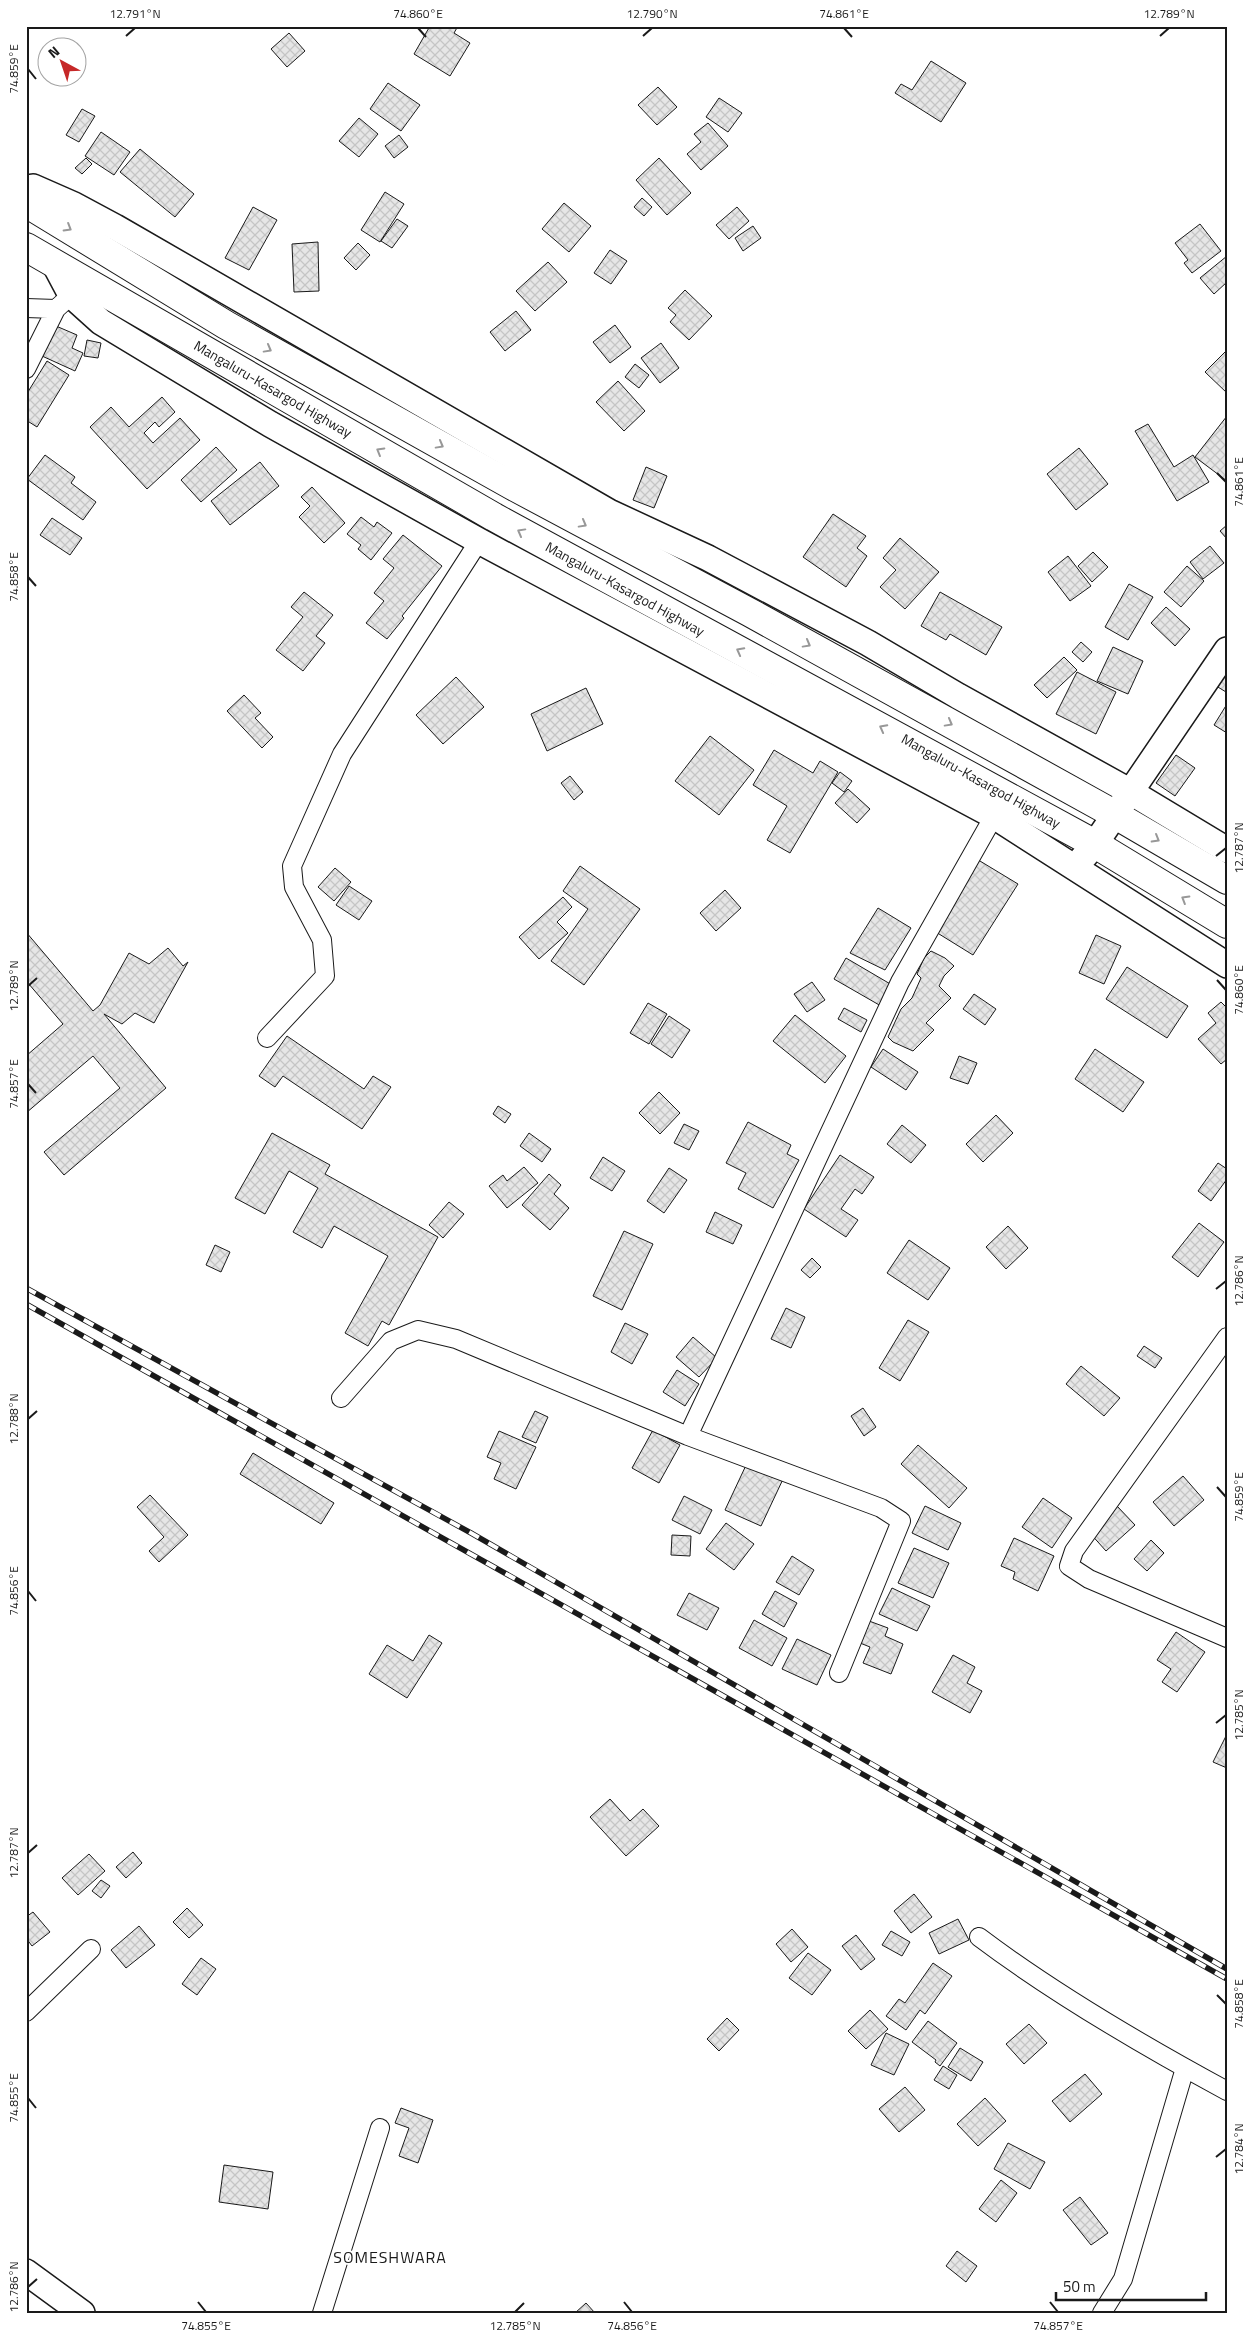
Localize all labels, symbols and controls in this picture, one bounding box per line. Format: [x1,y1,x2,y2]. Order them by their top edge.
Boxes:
text: 12.791°N [109,4,161,23]
text: 74.860°E [393,4,443,23]
text: 12.790°N [626,4,678,23]
text: 74.861°E [819,4,869,23]
text: 12.789°N [1143,4,1195,23]
north arrow [38,38,88,88]
text: N [43,40,64,63]
text: 74.859°E [4,44,23,94]
one-way arrow [62,222,71,232]
street label: Mangaluru-Kasargod Highway [190,335,356,443]
one-way arrow [263,342,272,352]
one-way arrow [435,439,444,449]
one-way arrow [376,447,385,457]
text: 74.861°E [1229,457,1248,507]
one-way arrow [577,518,586,528]
one-way arrow [517,528,526,538]
street label: Mangaluru-Kasargod Highway [542,536,709,641]
text: 74.858°E [4,552,23,602]
one-way arrow [802,638,811,648]
one-way arrow [736,647,745,657]
one-way arrow [944,717,953,727]
one-way arrow [880,724,889,734]
street label: Mangaluru-Kasargod Highway [898,728,1065,833]
text: 12.787°N [1229,822,1248,874]
one-way arrow [1151,832,1160,842]
one-way arrow [1182,895,1191,905]
text: 12.789°N [4,960,23,1012]
text: 74.860°E [1229,965,1248,1015]
text: 74.857°E [4,1059,23,1109]
text: 12.786°N [1229,1255,1248,1307]
text: 12.788°N [4,1393,23,1445]
text: 74.859°E [1229,1472,1248,1522]
text: 74.856°E [4,1566,23,1616]
text: 12.785°N [1229,1689,1248,1741]
text: 12.787°N [4,1827,23,1879]
text: 74.858°E [1229,1979,1248,2029]
text: 74.855°E [4,2073,23,2123]
text: 12.784°N [1229,2123,1248,2175]
district label: SOMESHWARA [333,2245,447,2269]
text: 12.786°N [4,2261,23,2313]
scale bar [1056,2269,1206,2301]
text: 50 m [1063,2275,1096,2298]
text: 74.855°E [181,2316,231,2335]
text: 12.785°N [489,2316,541,2335]
text: 74.856°E [607,2316,657,2335]
text: 74.857°E [1033,2316,1083,2335]

